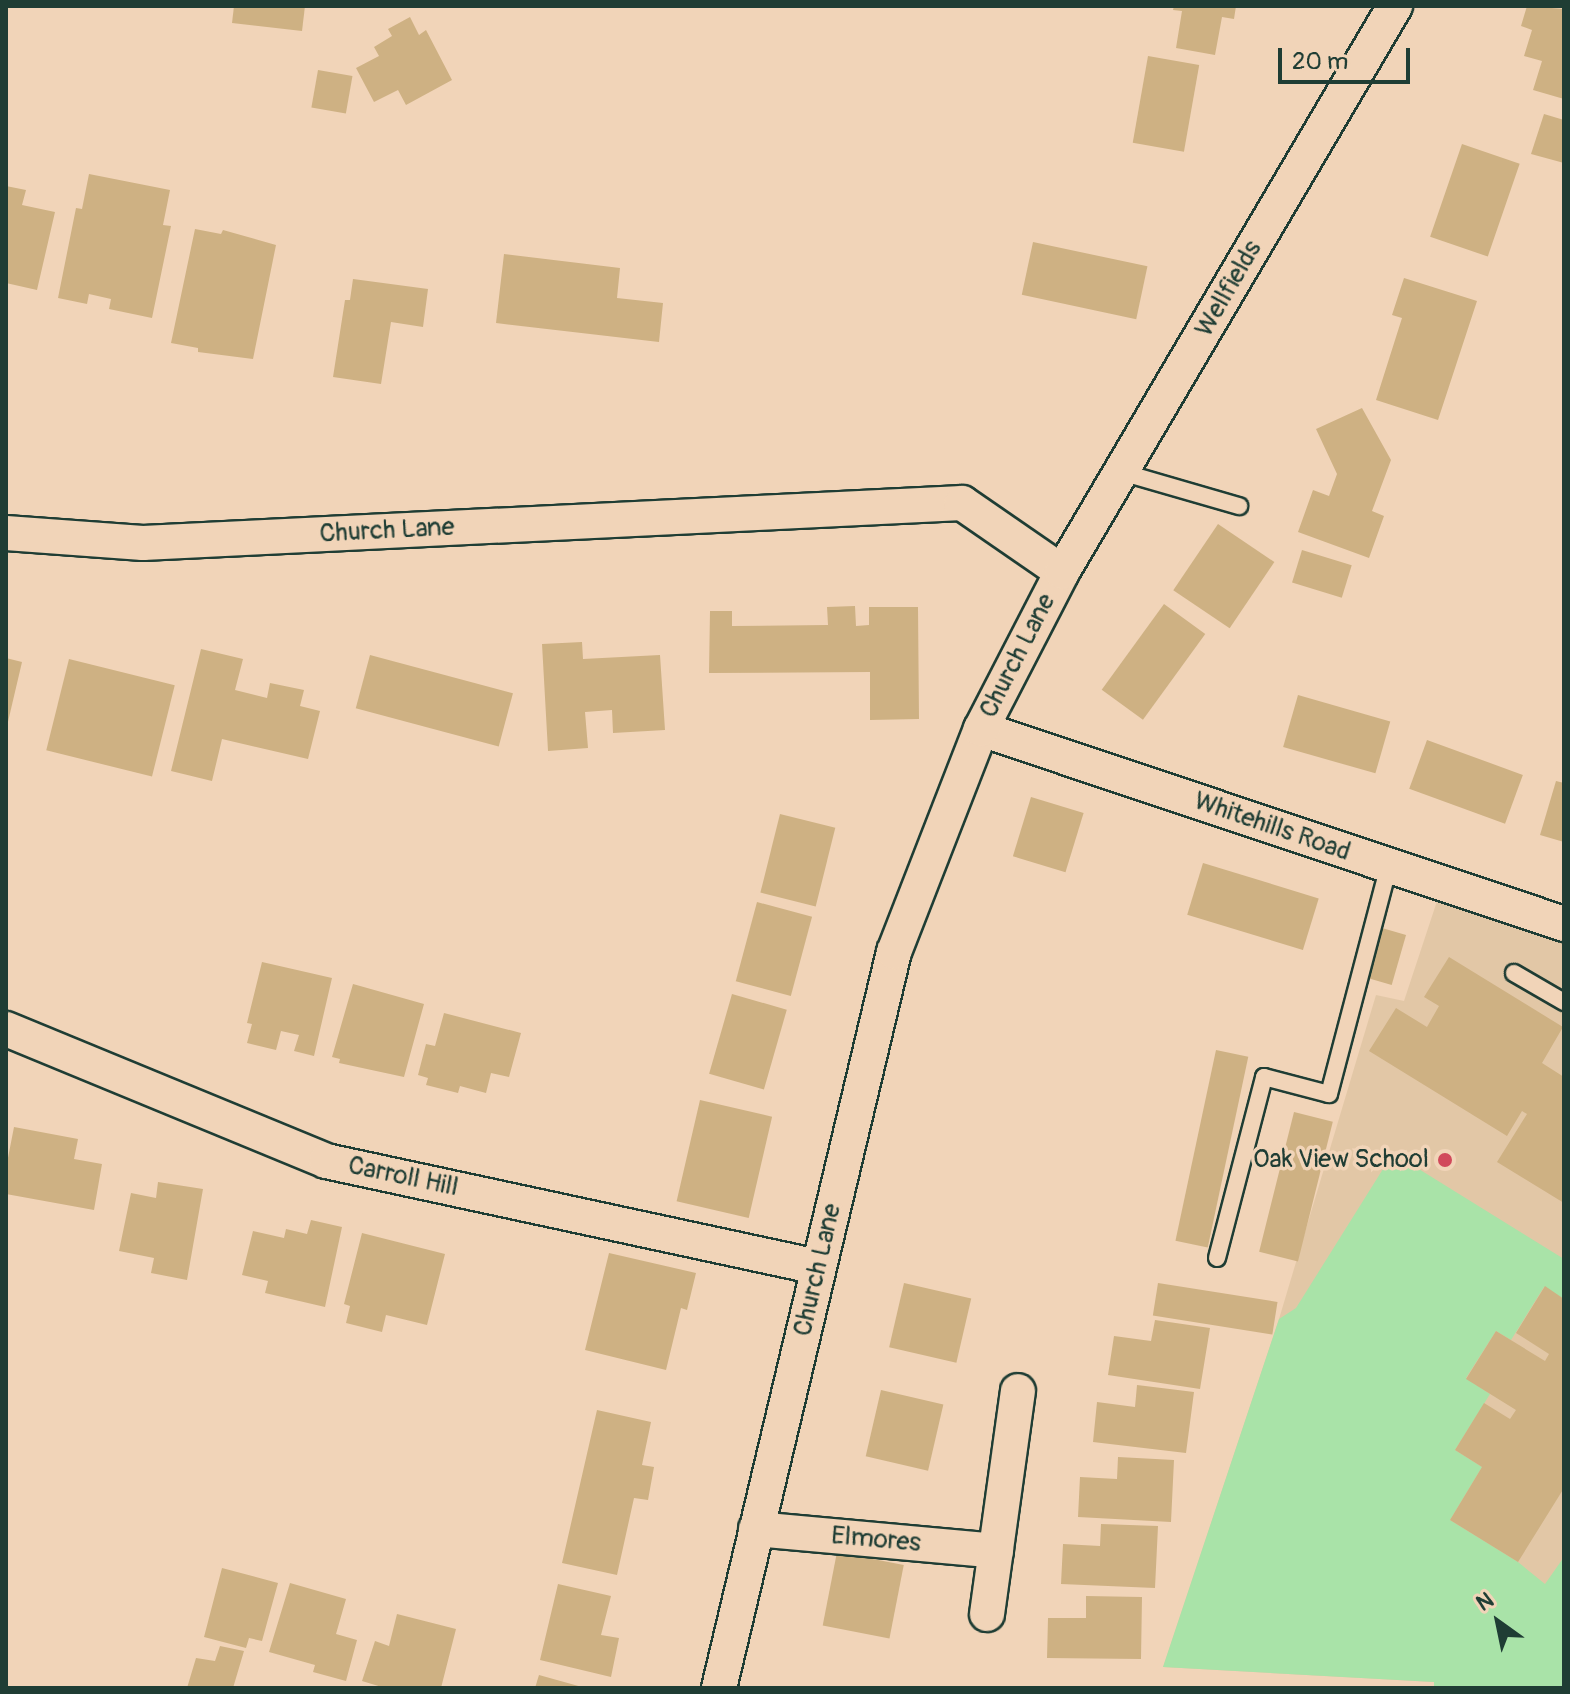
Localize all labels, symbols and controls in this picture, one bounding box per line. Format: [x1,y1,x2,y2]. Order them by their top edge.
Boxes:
scale bar [1282,32,1414,82]
text: 20 m [1292,47,1348,76]
street label: Wellfields [1189,235,1269,343]
street label: Church Lane [319,512,455,550]
street label: Church Lane [973,589,1063,723]
street label: Whitehills Road [1190,786,1354,868]
place label: Oak View School [1253,1144,1429,1176]
street label: Carroll Hill [345,1150,461,1204]
marker: Oak View School [1436,1151,1454,1169]
street label: Church Lane [788,1201,848,1339]
street label: Elmores [830,1521,922,1559]
north arrow [1458,1582,1538,1662]
text: N [1471,1586,1499,1618]

